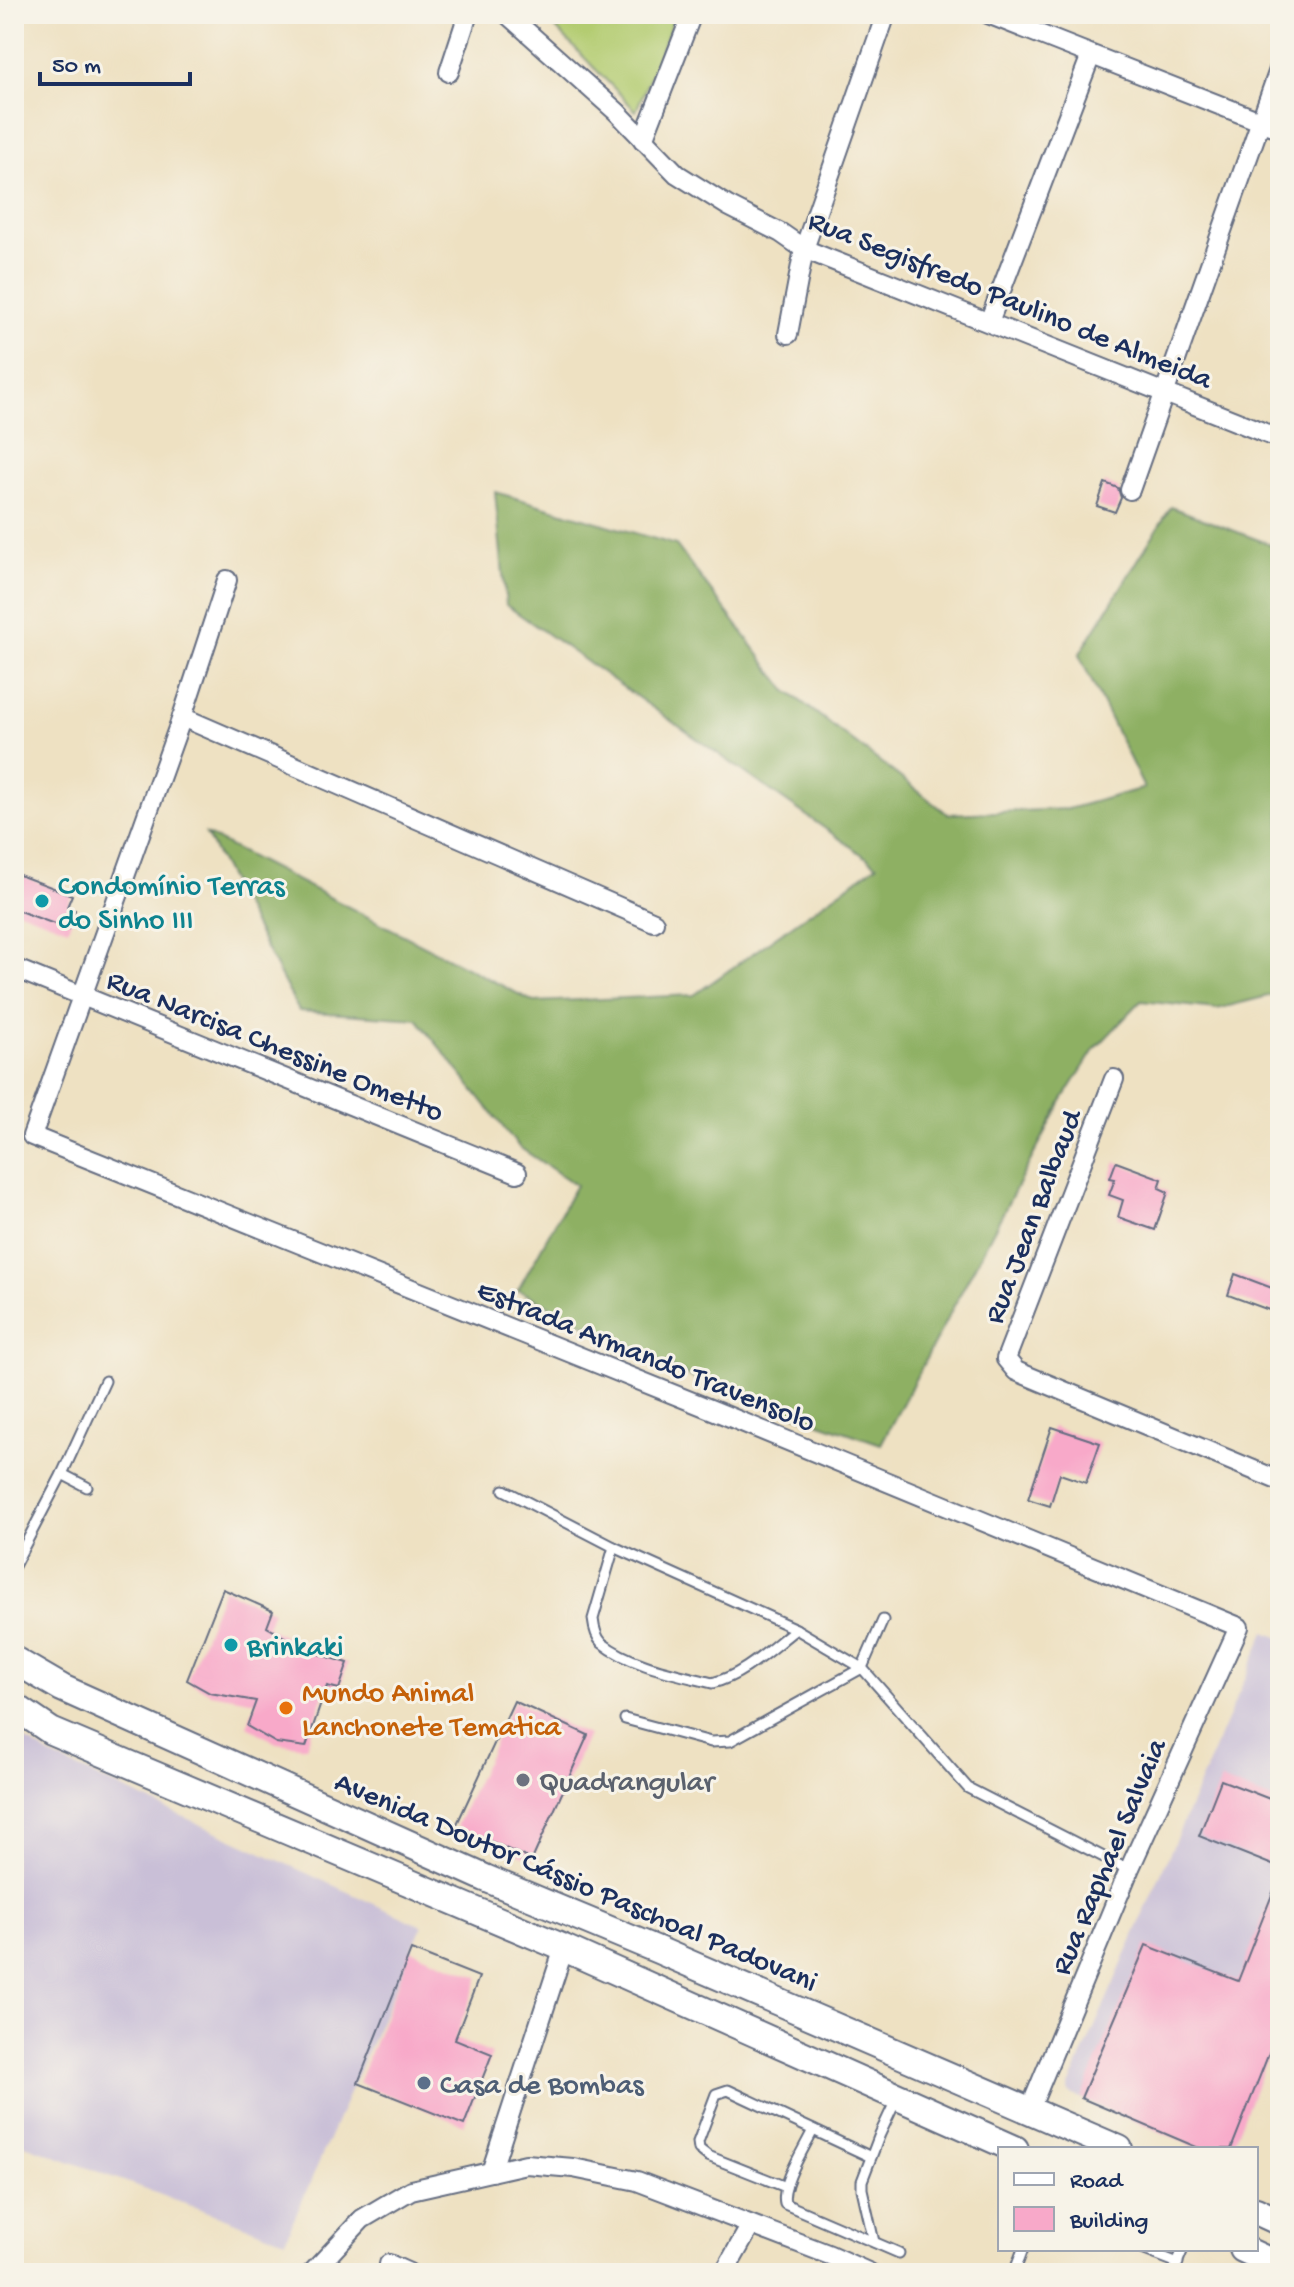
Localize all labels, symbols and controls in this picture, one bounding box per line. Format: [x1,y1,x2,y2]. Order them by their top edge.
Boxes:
scale bar [40,36,190,86]
text: 50 m [52,53,101,82]
street label: Rua Segisfredo Paulino de Almeida [802,205,1218,400]
place label: Condomínio Terras do Sinho III [58,871,285,940]
marker: Condomínio Terras do Sinho III [33,892,51,910]
street label: Rua Narcisa Chessine Ometto [101,964,448,1132]
street label: Rua Jean Balbaud [978,1104,1093,1329]
street label: Estrada Armando Travensolo [471,1274,820,1442]
place label: Brinkaki [246,1632,344,1667]
marker: Brinkaki [222,1636,240,1654]
place label: Mundo Animal Lanchonete Tematica [302,1678,562,1747]
marker: Mundo Animal Lanchonete Tematica [277,1699,295,1717]
street label: Rua Raphael Salvaia [1046,1733,1177,1981]
street label: Avenida Doutor Cássio Paschoal Padovani [329,1766,822,2002]
place label: Quadrangular [539,1767,716,1802]
marker: Quadrangular [514,1771,532,1789]
place label: Casa de Bombas [440,2070,645,2105]
marker: Casa de Bombas [415,2074,433,2092]
legend [998,2147,1258,2251]
text: Road [1070,2168,1124,2197]
text: Building [1069,2208,1148,2237]

